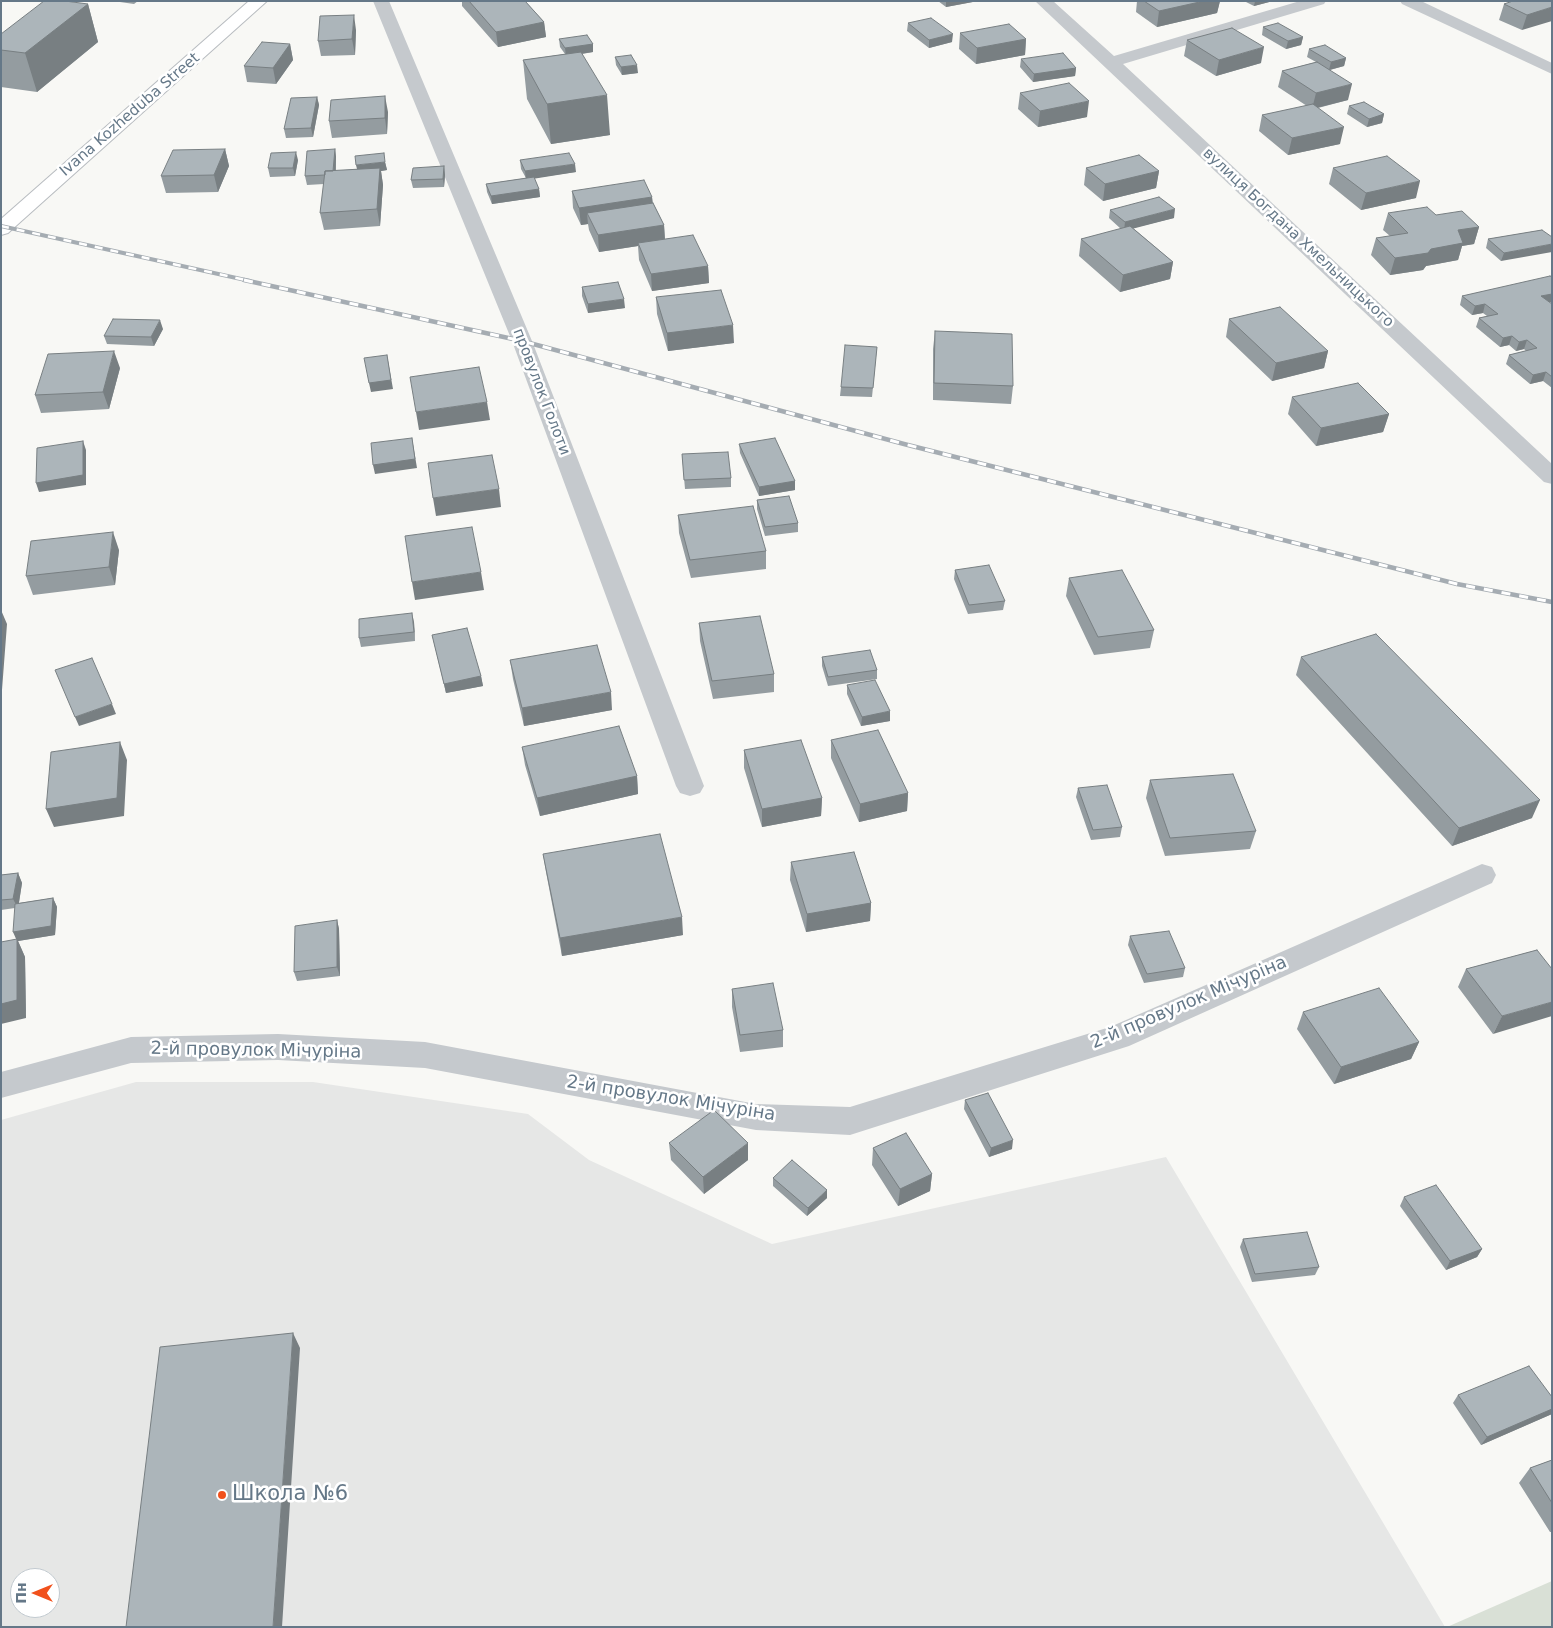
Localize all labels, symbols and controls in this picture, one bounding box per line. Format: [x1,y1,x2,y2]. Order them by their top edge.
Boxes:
street label: Ivana Kozheduba Street [57,50,203,180]
street label: вулиця Богдана Хмельницького [1199,145,1397,331]
street label: провулок Голоти [509,326,573,458]
street label: 2-й провулок Мічуріна [1088,952,1290,1054]
street label: 2-й провулок Мічуріна [150,1038,362,1064]
street label: 2-й провулок Мічуріна [565,1072,777,1126]
place label: Школа №6 [232,1482,348,1508]
marker: Школа №6 [216,1489,228,1501]
north arrow [10,1568,60,1618]
text: Пн [13,1582,29,1604]

